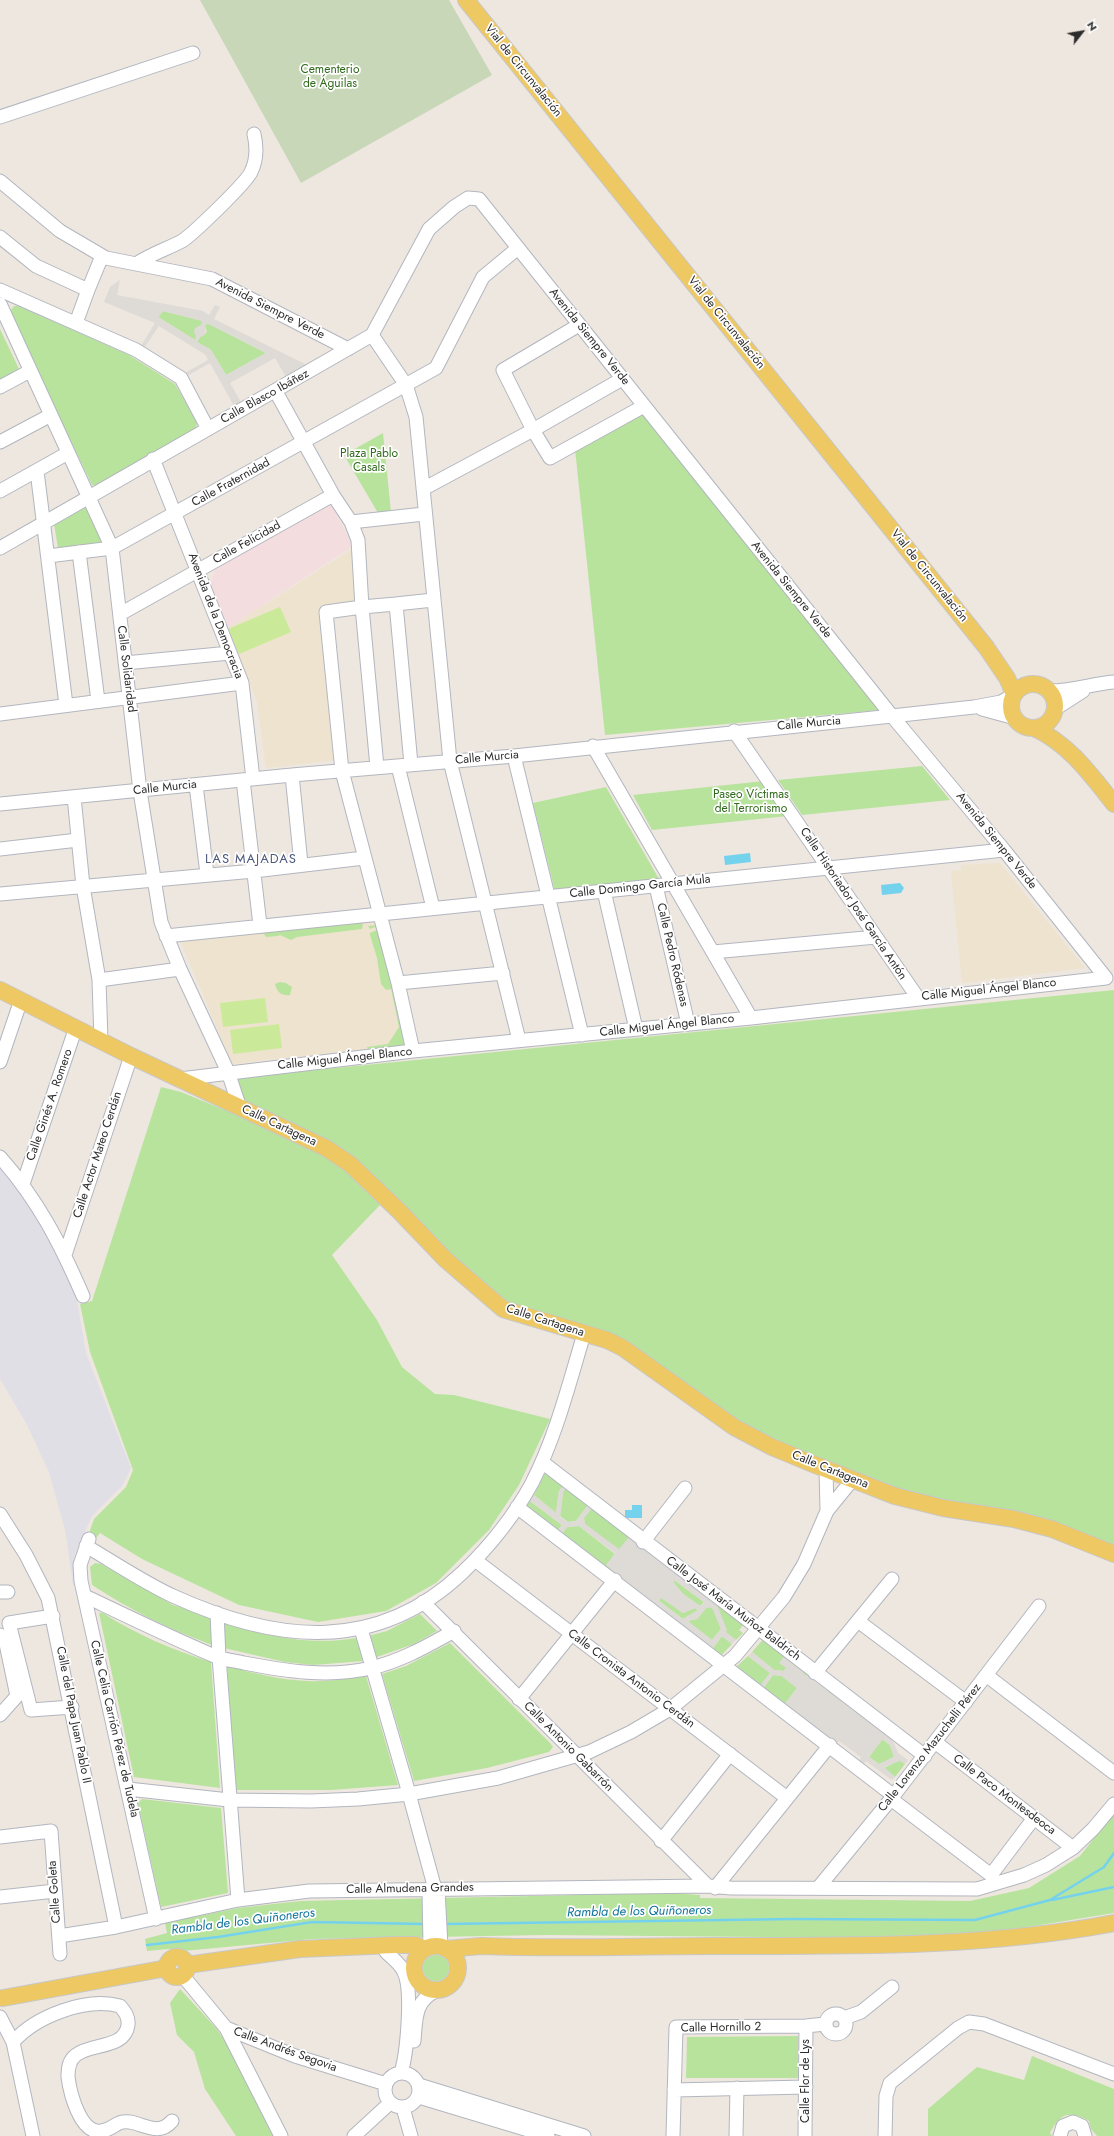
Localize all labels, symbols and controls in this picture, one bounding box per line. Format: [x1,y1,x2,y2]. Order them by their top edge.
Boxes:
north arrow [1062,12,1102,52]
text: N [1083,18,1101,34]
street label: Vial de Circunvalación [481,22,565,120]
park label: Cementerio de Águilas [300,63,360,91]
street label: Vial de Circunvalación [684,274,768,372]
street label: Avenida Siempre Verde [213,275,327,343]
street label: Avenida Siempre Verde [546,286,632,388]
street label: Calle Blasco Ibáñez [218,367,312,427]
park label: Plaza Pablo Casals [340,447,398,475]
street label: Calle Fraternidad [189,456,273,510]
street label: Calle Felicidad [211,518,283,568]
street label: Vial de Circunvalación [887,527,971,625]
street label: Avenida Siempre Verde [748,539,834,641]
street label: Avenida de la Democracia [184,551,246,681]
street label: Calle Solidaridad [114,625,138,713]
street label: Calle Murcia [777,714,841,734]
street label: Calle Murcia [455,748,519,768]
street label: Calle Murcia [132,778,198,798]
park label: Paseo Víctimas del Terrorismo [713,788,789,816]
street label: Avenida Siempre Verde [953,790,1039,892]
street label: Calle Historiador José García Antón [797,825,909,983]
district label: LAS MAJADAS [205,852,297,868]
street label: Calle Domingo García Mula [569,872,711,902]
street label: Calle Pedro Ródenas [653,902,691,1008]
street label: Calle Miguel Ángel Blanco [921,976,1057,1004]
street label: Calle Miguel Ángel Blanco [599,1012,735,1040]
street label: Calle Miguel Ángel Blanco [277,1045,413,1073]
street label: Calle Ginés A. Romero [24,1047,76,1163]
street label: Calle Actor Mateo Cerdán [71,1090,125,1220]
street label: Calle Cartagena [239,1102,319,1150]
street label: Calle Cartagena [504,1302,586,1340]
street label: Calle Cartagena [790,1448,870,1492]
street label: Calle José María Muñoz Baldrich [663,1554,803,1664]
street label: Calle Cronista Antonio Cerdán [565,1627,697,1731]
street label: Calle Celia Carrión Pérez de Tudela [87,1639,141,1819]
street label: Calle del Papa Juan Pablo II [53,1645,93,1785]
street label: Calle Lorenzo Mazuchelli Pérez [875,1681,985,1815]
street label: Calle Antonio Gabarrón [520,1699,616,1795]
street label: Calle Paco Montesdeoca [950,1752,1058,1838]
street label: Calle Goleta [46,1860,64,1924]
street label: Calle Almudena Grandes [346,1881,474,1897]
water label: Rambla de los Quiñoneros [567,1903,711,1921]
water label: Rambla de los Quiñoneros [170,1905,316,1939]
street label: Calle Hornillo 2 [681,2020,761,2036]
street label: Calle Andrés Segovia [231,2025,339,2075]
street label: Calle Flor de Lys [799,2039,813,2123]

